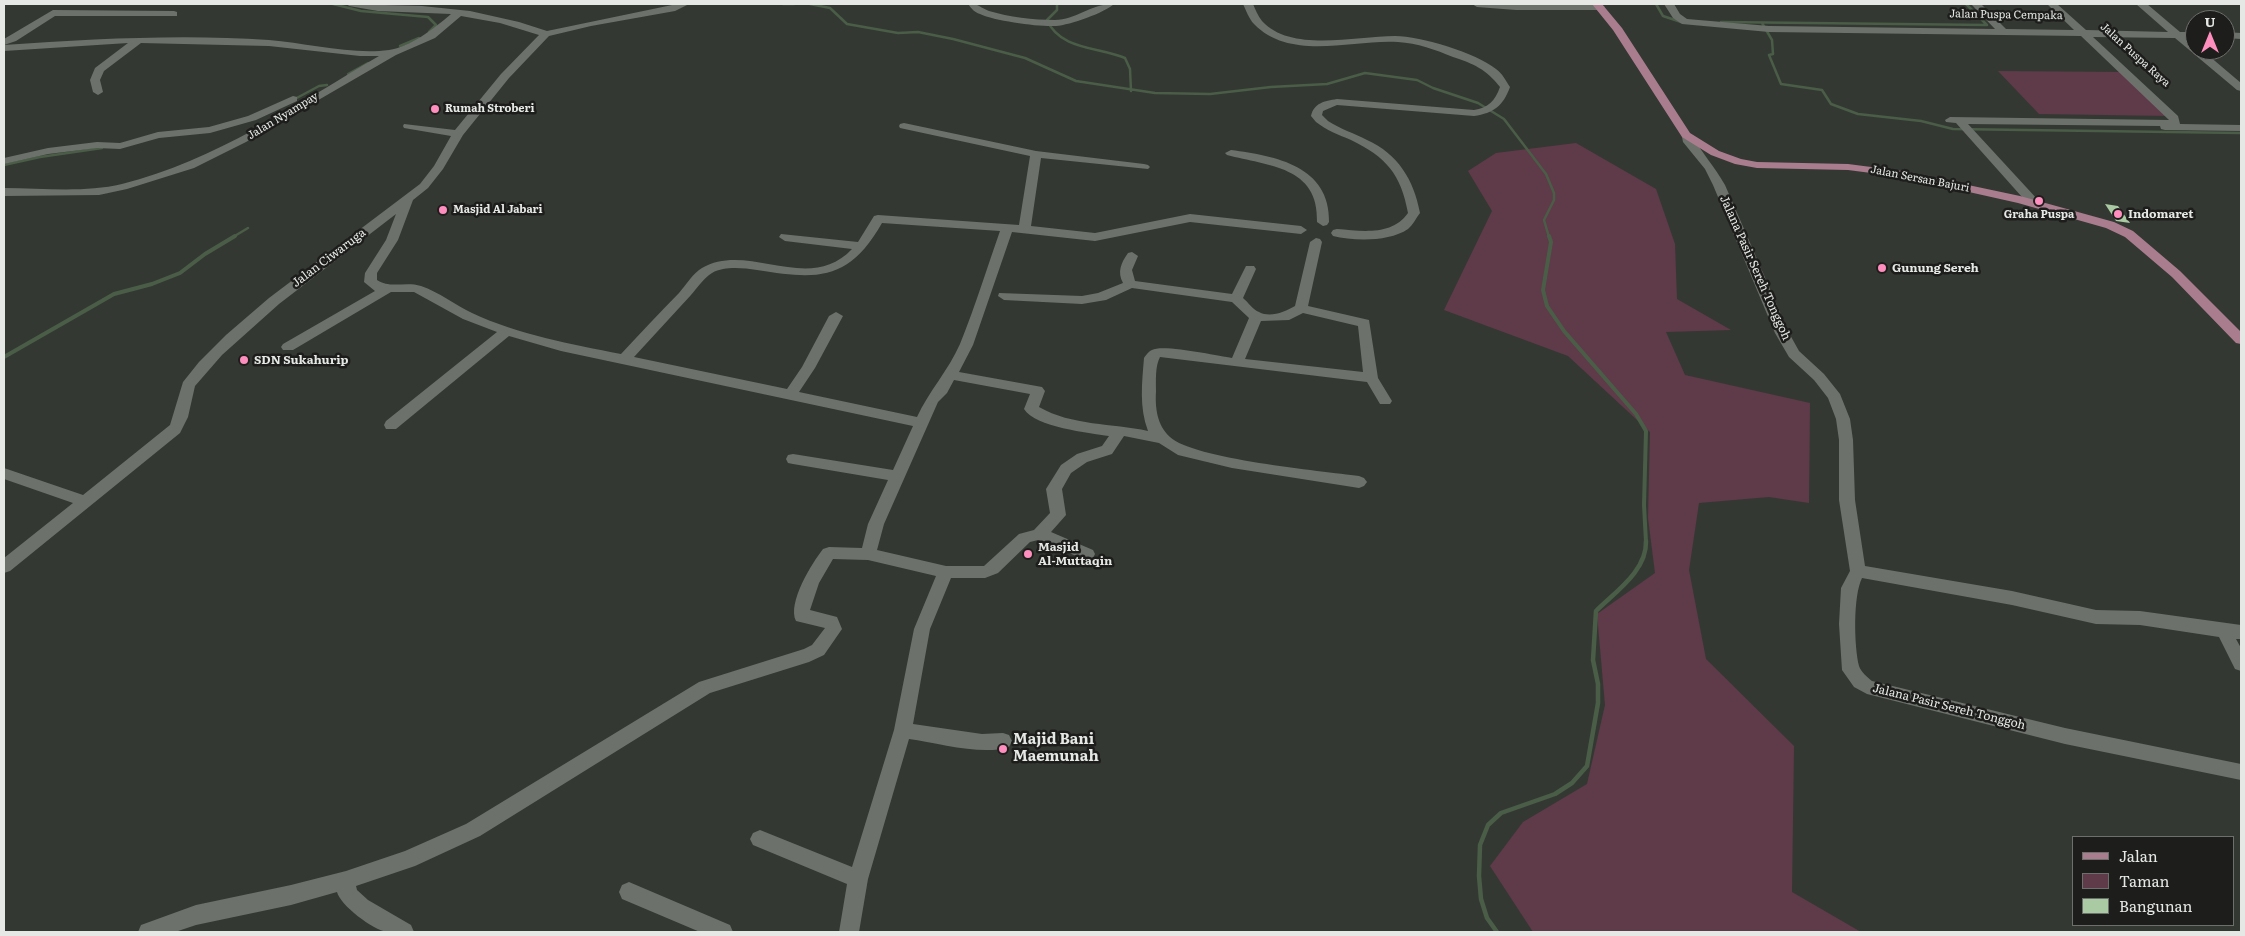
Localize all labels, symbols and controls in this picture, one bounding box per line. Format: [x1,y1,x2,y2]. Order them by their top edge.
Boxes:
street label: Jalan Puspa Cempaka [1949,7,2063,23]
north arrow [2185,10,2235,60]
text: U [2204,11,2216,31]
street label: Jalan Puspa Raya [2097,20,2173,90]
street label: Jalan Nyampay [245,90,321,142]
place label: Rumah Stroberi [445,102,534,116]
marker: Rumah Stroberi [429,103,441,115]
street label: Jalan Sersan Bajuri [1869,163,1971,195]
street label: Jalana Pasir Sereh Tonggoh [1716,193,1794,343]
marker: Graha Puspa [2033,195,2045,207]
place label: Masjid Al Jabari [453,203,543,217]
marker: Masjid Al Jabari [437,204,449,216]
place label: Indomaret [2128,207,2193,221]
place label: Graha Puspa [2004,208,2074,222]
marker: Indomaret [2112,208,2124,220]
street label: Jalan Ciwaruga [289,226,369,290]
place label: Gunung Sereh [1892,261,1979,275]
marker: Gunung Sereh [1876,262,1888,274]
place label: SDN Sukahurip [254,353,349,367]
marker: SDN Sukahurip [238,354,250,366]
place label: Masjid Al-Muttaqin [1038,540,1112,568]
marker: Masjid Al-Muttaqin [1022,548,1034,560]
street label: Jalana Pasir Sereh Tonggoh [1871,681,2027,733]
place label: Majid Bani Maemunah [1013,731,1099,766]
marker: Majid Bani Maemunah [997,743,1009,755]
legend [2072,836,2235,926]
text: Jalan [2119,844,2158,867]
text: Taman [2119,869,2169,892]
text: Bangunan [2119,894,2192,917]

